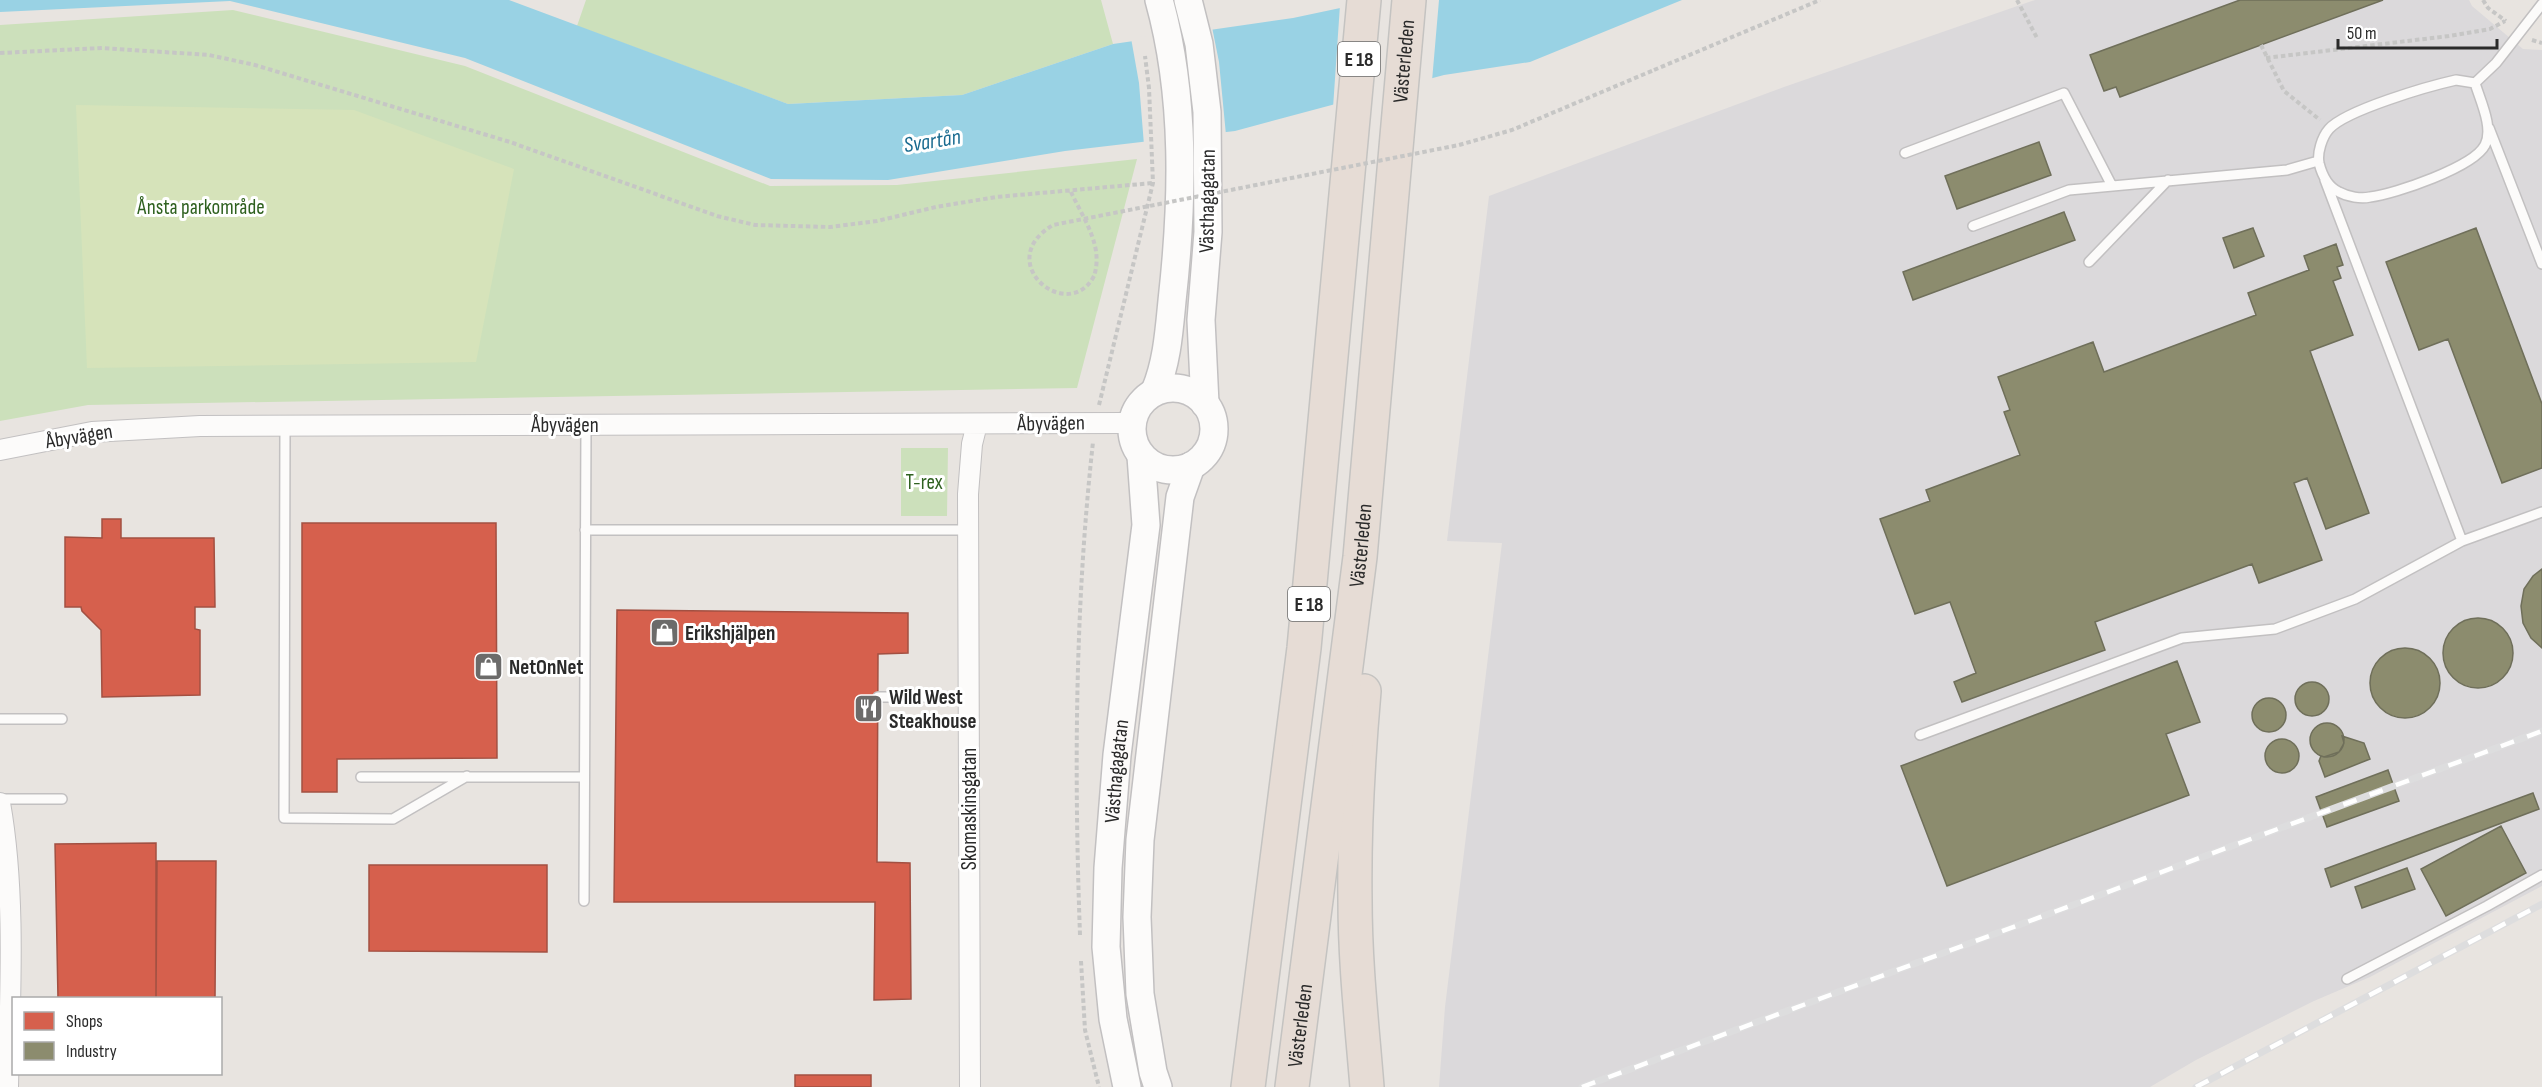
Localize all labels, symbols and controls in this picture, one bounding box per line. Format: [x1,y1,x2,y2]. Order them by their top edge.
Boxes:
scale bar [2338,12,2497,50]
street label: Västerleden [1388,18,1420,104]
text: 50 m [2347,23,2377,44]
road number: E 18 [1338,42,1380,76]
water label: Svartån [902,124,963,159]
street label: Västhagagatan [1194,149,1221,253]
park label: Ånsta parkområde [136,195,265,220]
street label: Åbyvägen [1016,410,1085,437]
street label: Åbyvägen [530,413,599,438]
street label: Åbyvägen [43,419,114,454]
park label: T-rex [905,470,943,495]
street label: Västerleden [1344,503,1378,589]
road number: E 18 [1288,587,1330,621]
shop icon: Erikshjälpen [648,617,680,649]
place label: Erikshjälpen [685,621,775,646]
shop icon: NetOnNet [472,651,504,683]
place label: NetOnNet [509,655,583,680]
place label: Wild West Steakhouse [889,685,976,734]
restaurant icon: Wild West Steakhouse [852,693,884,725]
street label: Västhagagatan [1100,718,1134,824]
street label: Skomaskinsgatan [957,748,982,870]
street label: Västerleden [1283,982,1318,1069]
legend [12,997,222,1075]
text: Shops [66,1011,103,1032]
text: Industry [66,1041,117,1062]

